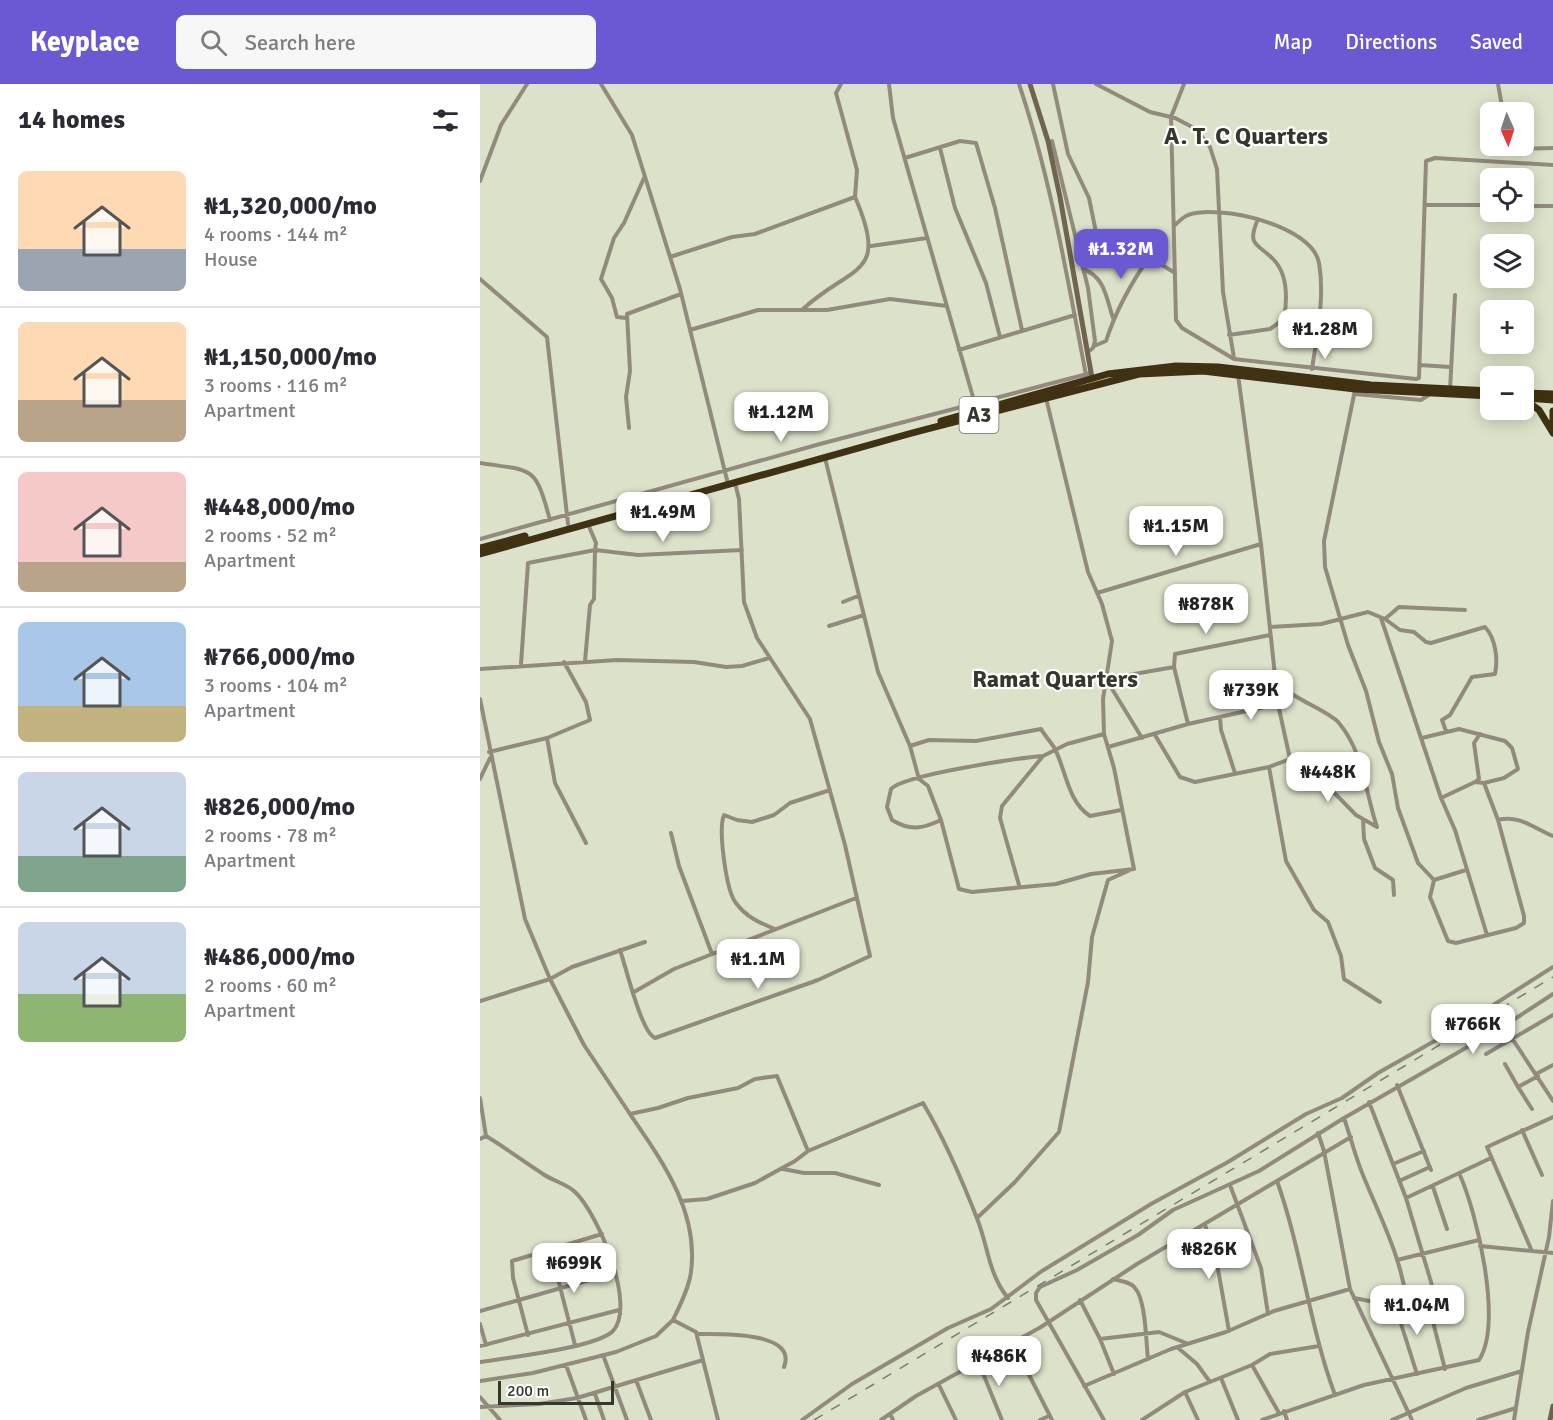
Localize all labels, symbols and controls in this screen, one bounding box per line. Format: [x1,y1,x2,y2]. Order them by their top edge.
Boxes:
search box [176,15,596,69]
text: Keyplace [30,25,140,59]
icon: search [197,26,230,59]
text: Search here [245,29,356,56]
text: Map [1274,29,1312,55]
text: Directions [1345,29,1437,55]
text: Saved [1470,29,1523,55]
north arrow [1480,102,1534,156]
map controls [1480,102,1534,420]
text: 14 homes [18,104,125,136]
icon: filters [429,104,462,137]
district label: A. T. C Quarters [1164,121,1328,151]
button: locate [1480,168,1534,222]
text: ₦1,320,000/mo [204,190,377,222]
icon: home [66,195,138,267]
text: 4 rooms · 144 m² [204,222,348,247]
pin: ₦1.32M [1072,229,1170,280]
button: layers [1480,234,1534,288]
text: ₦1.32M [1088,236,1154,261]
text: House [204,247,258,272]
button: + [1480,300,1534,354]
pin: ₦1.28M [1276,309,1374,360]
text: ₦1.28M [1292,316,1358,341]
text: ₦1,150,000/mo [204,341,377,373]
icon: home [66,346,138,418]
button: − [1480,366,1534,420]
text: 3 rooms · 116 m² [204,373,348,398]
pin: ₦1.12M [732,392,830,443]
road number: A3 [960,397,998,433]
text: Apartment [204,398,296,423]
text: ₦1.12M [748,399,814,424]
text: ₦448,000/mo [204,491,355,523]
pin: ₦1.49M [614,492,712,543]
icon: home [66,496,138,568]
text: ₦1.49M [630,499,696,524]
pin: ₦1.15M [1127,506,1225,557]
text: ₦1.15M [1143,513,1209,538]
text: 2 rooms · 52 m² [204,523,337,548]
text: Apartment [204,548,296,573]
pin: ₦878K [1164,584,1248,635]
text: ₦878K [1178,591,1234,616]
text: ₦766,000/mo [204,641,355,673]
icon: home [66,646,138,718]
district label: Ramat Quarters [972,664,1138,694]
pin: ₦739K [1209,670,1293,721]
text: 3 rooms · 104 m² [204,673,348,698]
text: ₦739K [1223,677,1279,702]
text: Apartment [204,698,296,723]
pin: ₦448K [1286,752,1370,803]
text: ₦448K [1300,759,1356,784]
text: ₦826,000/mo [204,791,355,823]
icon: home [66,796,138,868]
text: 2 rooms · 78 m² [204,823,337,848]
text: Apartment [204,848,296,873]
pin: ₦1.1M [716,939,800,990]
text: ₦486,000/mo [204,941,355,973]
icon: home [66,946,138,1018]
text: ₦1.1M [731,946,785,971]
text: 2 rooms · 60 m² [204,973,337,998]
text: Apartment [204,998,296,1023]
pin: ₦766K [1431,1004,1515,1055]
text: ₦766K [1445,1011,1501,1036]
pin: ₦826K [1167,1229,1251,1280]
text: ₦826K [1181,1236,1237,1261]
pin: ₦699K [532,1243,616,1294]
text: ₦699K [546,1250,602,1275]
pin: ₦1.04M [1368,1285,1466,1336]
text: ₦1.04M [1384,1292,1450,1317]
pin: ₦486K [957,1336,1041,1387]
text: ₦486K [971,1343,1027,1368]
scale bar [498,1378,614,1406]
text: 200 m [507,1381,549,1401]

